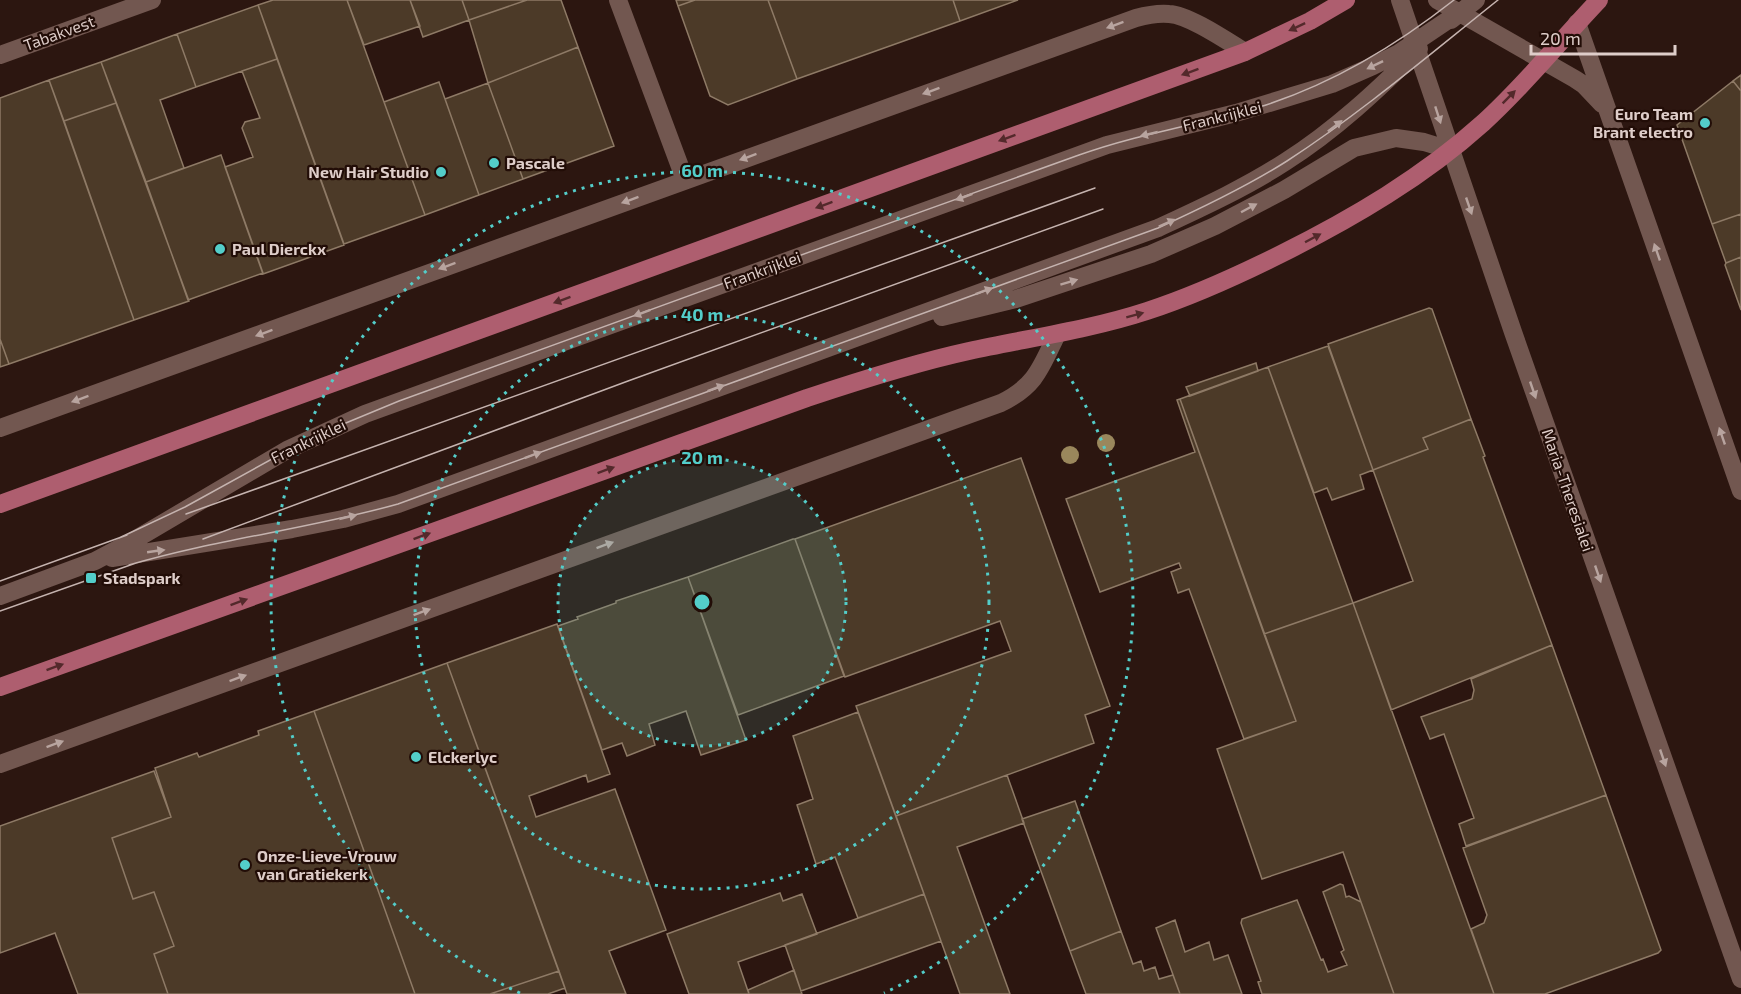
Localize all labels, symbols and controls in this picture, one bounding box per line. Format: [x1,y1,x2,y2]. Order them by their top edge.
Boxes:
street label: Tabakvest [21,11,97,54]
scale bar [1531,18,1675,56]
one-way arrow [1106,21,1124,31]
one-way arrow [1288,23,1305,32]
text: 20 m [1540,27,1581,49]
one-way arrow [1366,60,1384,70]
one-way arrow [1181,67,1199,77]
one-way arrow [922,87,940,97]
one-way arrow [1502,91,1516,105]
street label: Frankrijklei [1180,97,1264,135]
place label: Euro Team Brant electro [1593,104,1693,141]
one-way arrow [1434,106,1444,124]
marker: Euro Team Brant electro [1698,116,1712,130]
one-way arrow [1327,119,1343,132]
one-way arrow [1140,130,1158,139]
one-way arrow [998,134,1016,143]
place label: Pascale [506,153,565,172]
one-way arrow [739,153,757,163]
marker: Pascale [487,156,501,170]
text: 60 m [681,159,723,181]
place label: New Hair Studio [308,162,429,181]
marker: New Hair Studio [434,165,448,179]
one-way arrow [955,192,973,202]
one-way arrow [621,196,639,205]
one-way arrow [1465,197,1475,215]
one-way arrow [815,200,833,210]
one-way arrow [1241,203,1258,213]
one-way arrow [1159,219,1176,228]
one-way arrow [1305,233,1322,243]
place label: Paul Dierckx [232,239,326,258]
marker: Paul Dierckx [213,242,227,256]
one-way arrow [1651,243,1661,261]
street label: Frankrijklei [721,247,803,293]
one-way arrow [438,262,456,272]
one-way arrow [1061,277,1079,286]
one-way arrow [975,286,993,295]
one-way arrow [552,295,570,305]
text: 40 m [681,303,723,325]
one-way arrow [633,308,651,318]
one-way arrow [1126,310,1144,319]
one-way arrow [255,328,273,338]
one-way arrow [1529,381,1539,399]
one-way arrow [707,383,725,393]
one-way arrow [71,395,89,405]
street label: Frankrijklei [267,414,349,468]
street label: Maria-Theresialei [1539,426,1598,554]
one-way arrow [1716,427,1726,445]
text: 20 m [681,446,723,468]
one-way arrow [524,449,542,459]
one-way arrow [597,464,615,474]
one-way arrow [339,512,358,522]
one-way arrow [413,530,431,540]
one-way arrow [596,540,614,550]
one-way arrow [147,546,166,555]
one-way arrow [1593,565,1603,583]
place label: Stadspark [103,568,181,587]
marker: Stadspark [84,571,98,585]
centre of rings [692,592,712,612]
one-way arrow [230,596,248,606]
one-way arrow [413,606,431,616]
one-way arrow [46,662,64,672]
one-way arrow [230,672,248,682]
one-way arrow [46,739,64,748]
place label: Elckerlyc [428,747,497,767]
one-way arrow [1658,749,1668,767]
marker: Elckerlyc [409,750,423,764]
place label: Onze-Lieve-Vrouw van Gratiekerk [257,846,397,883]
marker: Onze-Lieve-Vrouw van Gratiekerk [238,858,252,872]

